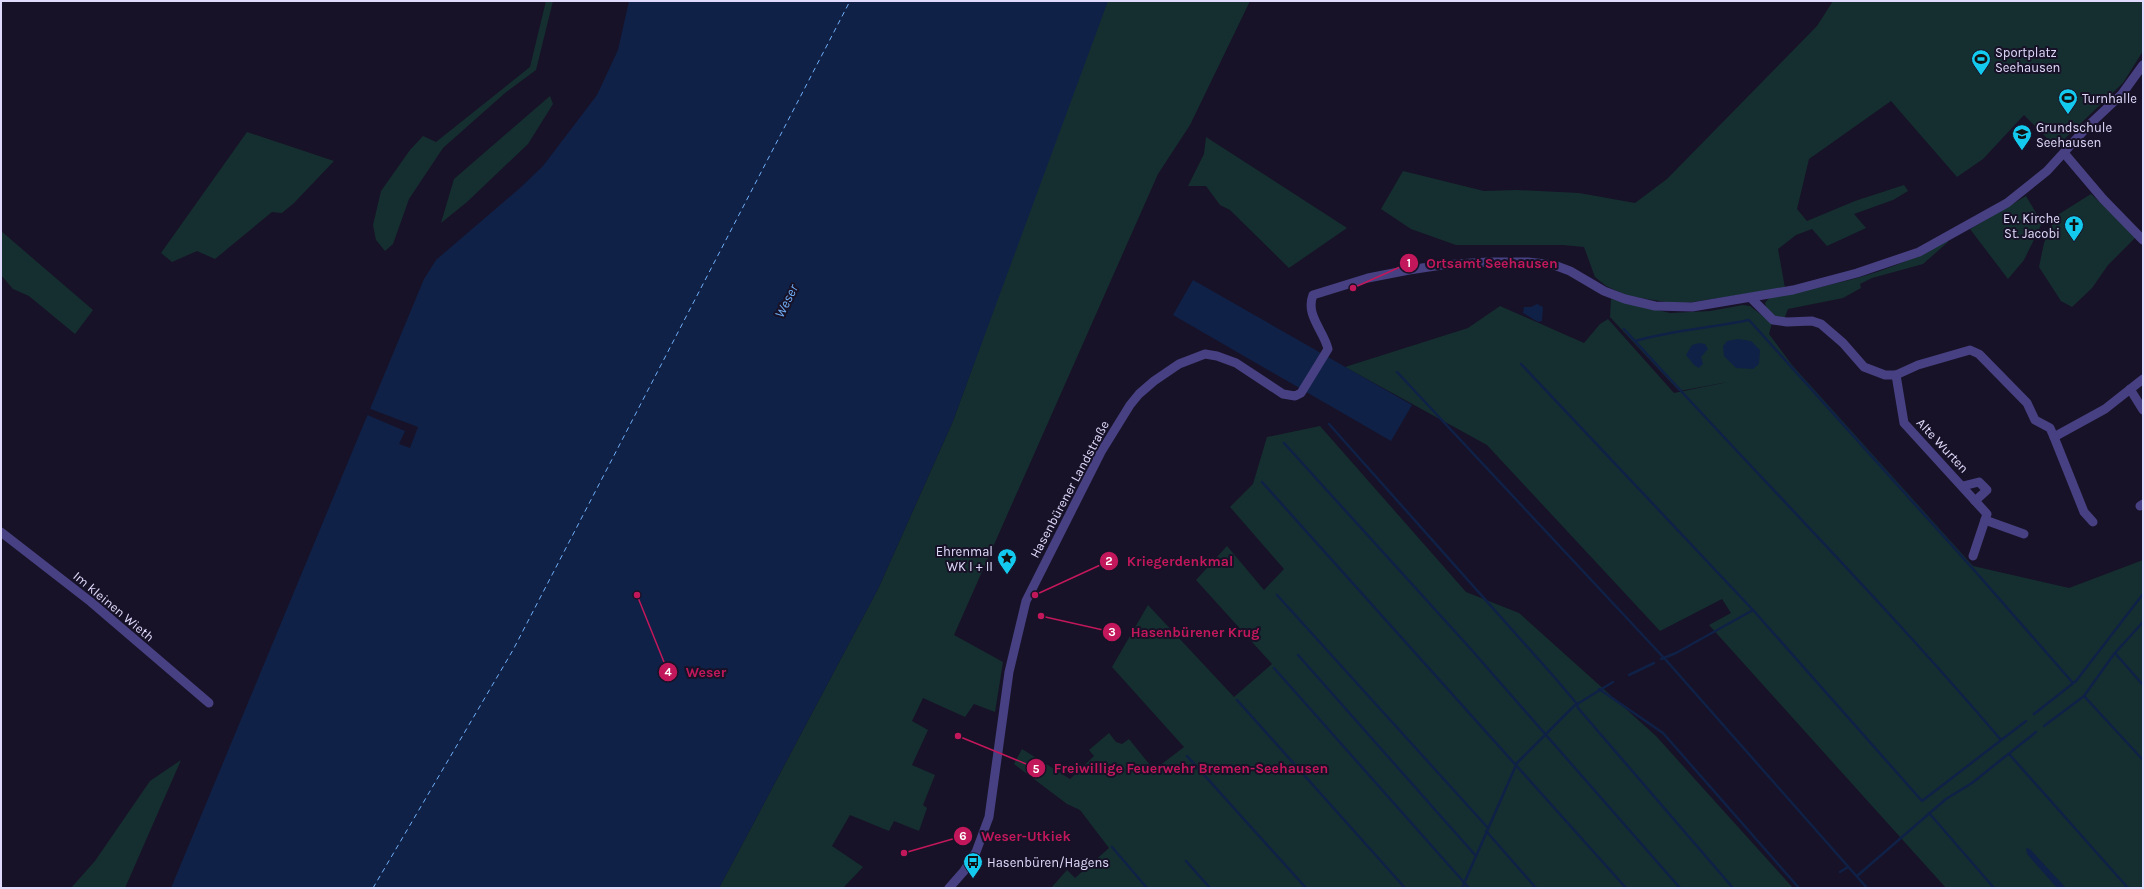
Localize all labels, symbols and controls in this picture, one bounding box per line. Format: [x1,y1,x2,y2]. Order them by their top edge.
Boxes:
place label: Sportplatz Seehausen [1995,45,2060,75]
sports icon: Sportplatz Seehausen [1970,48,1992,76]
sports icon: Turnhalle [2057,87,2079,115]
place label: Turnhalle [2082,91,2137,106]
place label: Grundschule Seehausen [2036,120,2112,150]
school or university icon: Grundschule Seehausen [2011,123,2033,151]
place label: Ev. Kirche St. Jacobi [2003,211,2060,241]
church icon: Ev. Kirche St. Jacobi [2063,214,2085,242]
callout: Ortsamt Seehausen [1399,250,1566,276]
text: Ortsamt Seehausen [1426,255,1558,272]
text: 1 [1407,256,1411,270]
water label: Weser [771,281,803,321]
street label: Alte Wurten [1914,415,1972,476]
street label: Hasenbürener Landstraße [1027,418,1112,561]
place label: Ehrenmal WK I + II [936,544,993,574]
place icon: Ehrenmal WK I + II [996,547,1018,575]
callout: Kriegerdenkmal [1099,548,1241,574]
text: Kriegerdenkmal [1127,553,1233,570]
text: 2 [1105,554,1113,568]
street label: Im kleinen Wieth [70,568,157,645]
callout: Hasenbürener Krug [1102,619,1267,645]
text: Hasenbürener Krug [1131,624,1259,641]
text: 3 [1108,625,1116,639]
callout: Weser [658,659,734,685]
text: Weser [686,664,727,681]
text: 4 [664,665,672,679]
callout: Freiwillige Feuerwehr Bremen-Seehausen [1026,755,1336,781]
text: Freiwillige Feuerwehr Bremen-Seehausen [1054,760,1328,777]
text: 5 [1033,762,1040,776]
callout: Weser-Utkiek [953,823,1079,849]
text: Weser-Utkiek [981,828,1071,845]
text: 6 [959,829,967,843]
bus stop icon: Hasenbüren/Hagens [962,851,984,879]
place label: Hasenbüren/Hagens [987,855,1109,870]

